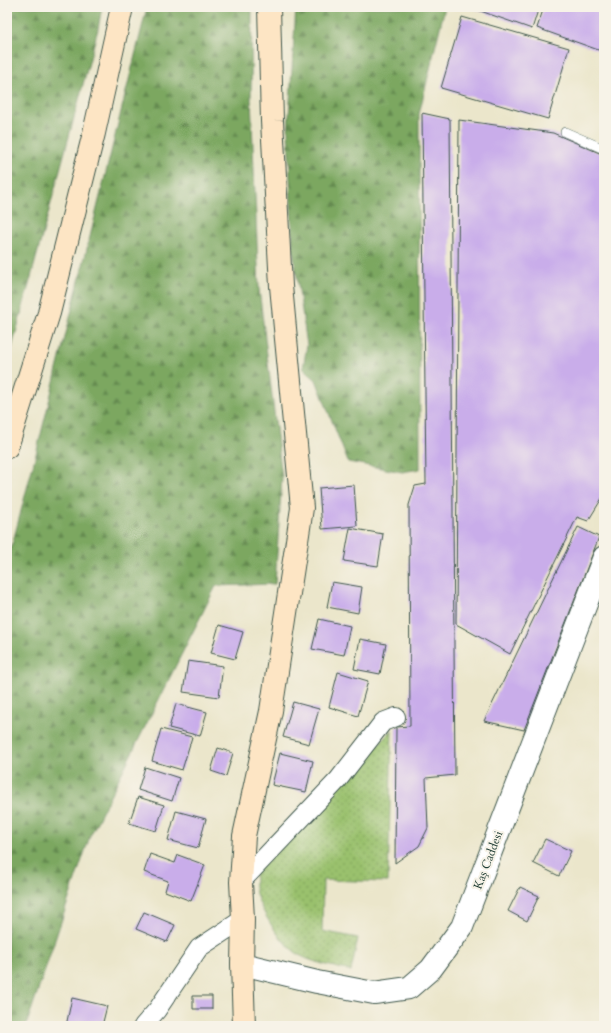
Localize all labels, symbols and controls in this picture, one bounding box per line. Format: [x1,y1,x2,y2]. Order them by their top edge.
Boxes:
street label: Kaş Caddesi [470,828,507,891]

